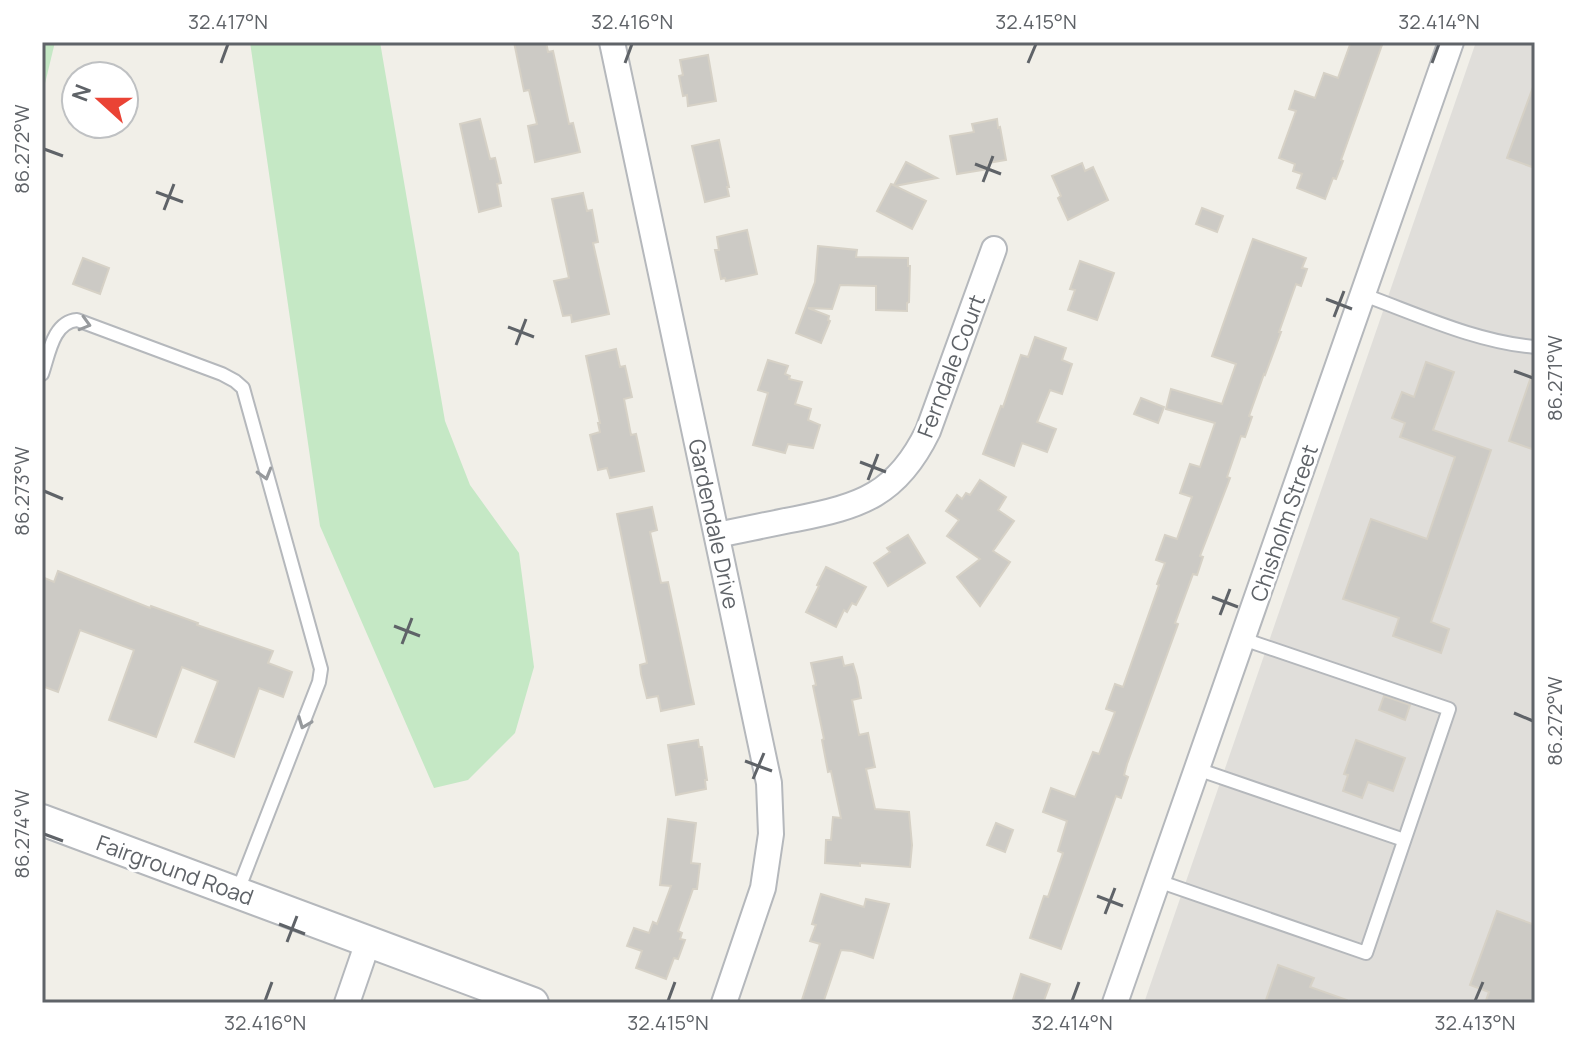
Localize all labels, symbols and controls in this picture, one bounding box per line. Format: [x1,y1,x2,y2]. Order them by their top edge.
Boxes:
text: 32.417°N [188,8,268,35]
text: 32.416°N [591,8,673,35]
text: 32.415°N [995,8,1077,35]
text: 32.414°N [1398,8,1480,35]
north arrow [60,60,140,140]
text: N [64,80,98,106]
text: 86.272°W [8,104,35,194]
street label: Ferndale Court [910,290,992,442]
one-way arrow [78,315,91,331]
text: 86.271°W [1541,335,1568,421]
street label: Gardendale Drive [681,436,747,612]
street label: Chisholm Street [1243,440,1325,606]
text: 86.273°W [8,446,35,536]
one-way arrow [256,466,273,480]
text: 86.272°W [1541,676,1568,766]
one-way arrow [297,715,314,729]
text: 86.274°W [8,789,35,879]
street label: Fairground Road [92,828,258,912]
text: 32.416°N [224,1009,306,1036]
text: 32.415°N [627,1009,709,1036]
text: 32.414°N [1031,1009,1113,1036]
text: 32.413°N [1435,1009,1515,1036]

